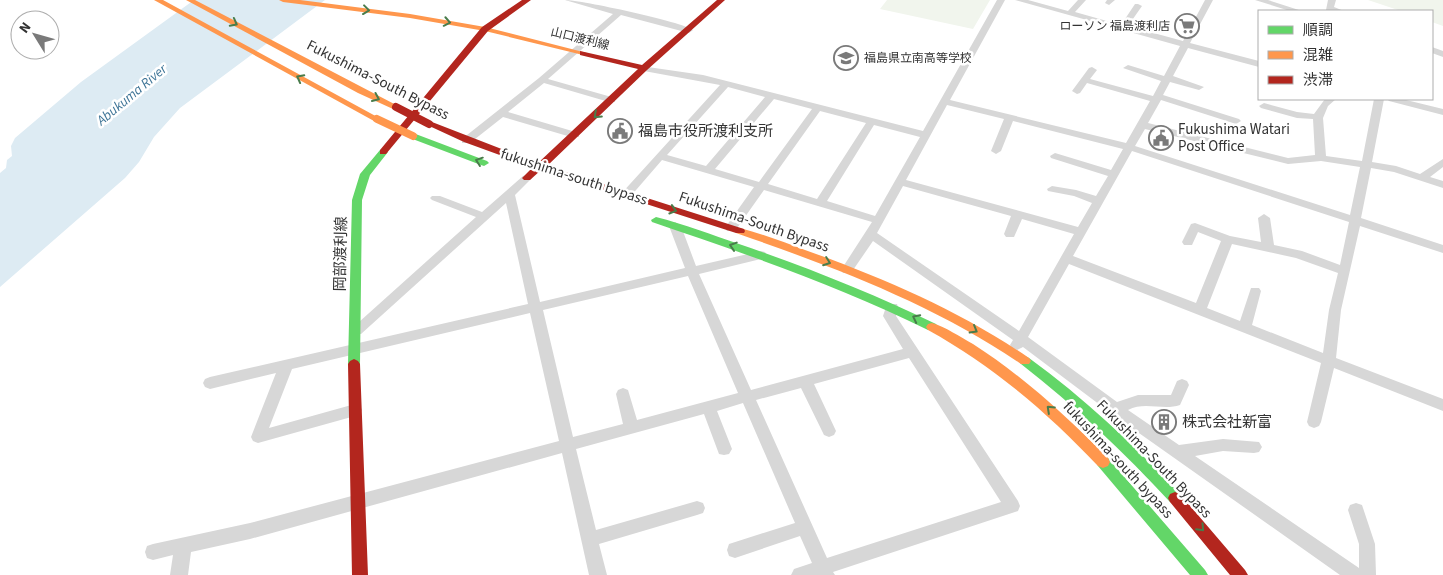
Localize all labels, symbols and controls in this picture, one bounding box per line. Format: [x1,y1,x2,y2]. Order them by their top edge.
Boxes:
one-way arrow [362,4,370,15]
north arrow [10,10,60,60]
legend [1258,10,1433,100]
supermarket icon: ローソン 福島渡利店 [1174,13,1200,39]
one-way arrow [228,17,237,27]
one-way arrow [443,17,452,27]
text: N [15,18,36,38]
place label: ローソン 福島渡利店 [1060,18,1170,35]
text: 順調 [1303,20,1333,41]
street label: 山口渡利線 [549,23,611,55]
street label: Fukushima-South Bypass [303,35,453,125]
school or university icon: 福島県立南高等学校 [833,45,859,71]
text: 混雑 [1303,45,1333,66]
place label: 福島県立南高等学校 [864,50,972,67]
water label: Abukuma River [92,59,172,131]
text: 渋滞 [1303,70,1333,91]
one-way arrow [297,74,306,84]
one-way arrow [371,92,380,102]
one-way arrow [593,109,602,118]
public building icon: 福島市役所渡利支所 [607,118,633,144]
place label: Fukushima Watari Post Office [1178,119,1290,157]
place label: 福島市役所渡利支所 [638,121,773,142]
public building icon: Fukushima Watari Post Office [1148,125,1174,151]
street label: fukushima-south bypass [498,143,650,211]
one-way arrow [475,157,483,167]
street label: Fukushima-South Bypass [676,186,832,258]
one-way arrow [668,204,677,214]
street label: 岡部渡利線 [330,216,352,292]
one-way arrow [729,241,737,251]
one-way arrow [822,256,831,266]
one-way arrow [912,314,921,324]
one-way arrow [969,323,978,333]
street label: Fukushima-South Bypass [1092,395,1216,523]
street label: fukushima-south bypass [1058,397,1178,523]
one-way arrow [1046,406,1055,415]
building icon: 株式会社新富 [1151,409,1177,435]
place label: 株式会社新富 [1182,412,1272,433]
one-way arrow [1195,522,1204,531]

